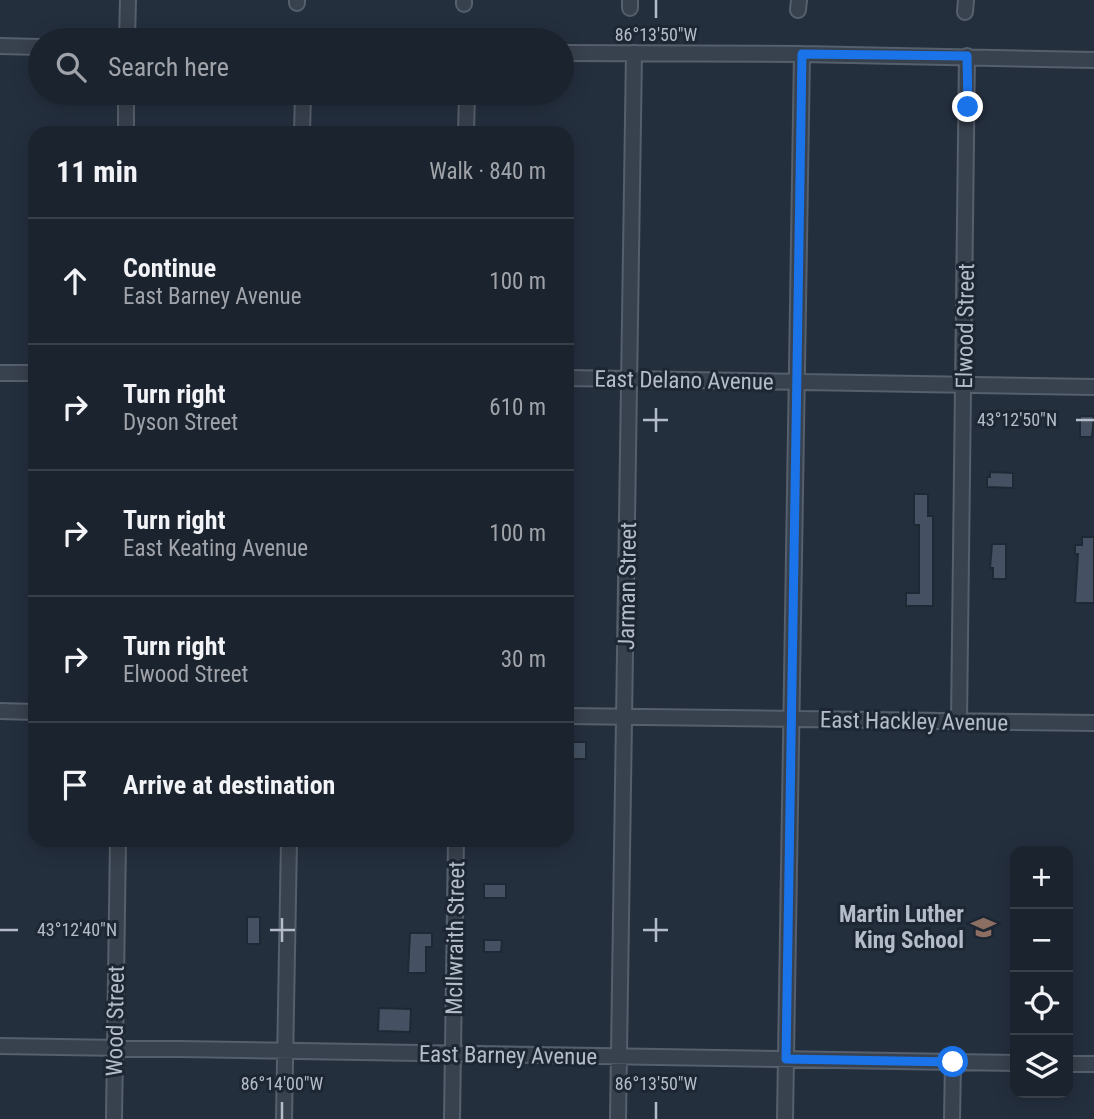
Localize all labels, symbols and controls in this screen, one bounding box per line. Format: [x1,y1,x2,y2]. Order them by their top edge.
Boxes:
text: 86°13'50"W [615,24,698,45]
search box [28,28,574,105]
icon: search [52,48,90,86]
text: Search here [108,52,229,82]
route end [952,91,983,122]
text: 11 min [56,154,138,189]
text: Walk · 840 m [429,158,546,185]
text: Continue [123,253,216,283]
icon: ahead [56,262,94,300]
street label: Elwood Street [951,263,980,389]
text: 100 m [489,268,546,295]
text: East Barney Avenue [123,283,301,310]
street label: East Delano Avenue [594,365,774,396]
text: Turn right [123,379,225,409]
icon: right [56,388,94,426]
text: 610 m [489,394,546,421]
text: Dyson Street [123,409,238,436]
text: 43°12'50"N [977,409,1057,430]
text: Turn right [123,505,225,535]
icon: right [56,514,94,552]
text: 100 m [489,520,546,547]
street label: Jarman Street [613,522,642,650]
text: East Keating Avenue [123,535,308,562]
text: Turn right [123,631,225,661]
icon: right [56,640,94,678]
text: 30 m [501,646,546,673]
text: Elwood Street [123,661,248,688]
street label: East Hackley Avenue [820,706,1008,737]
icon: arrive [56,766,94,804]
text: Arrive at destination [123,770,335,800]
map controls [1010,846,1073,1098]
button: + [1010,846,1073,909]
street label: McIlwraith Street [441,861,470,1015]
place label: Martin Luther King School [839,901,964,954]
button: − [1010,909,1073,972]
school or university icon: Martin Luther King School [970,913,998,941]
text: 43°12'40"N [37,919,117,940]
street label: Wood Street [101,965,130,1077]
button: locate [1010,972,1073,1035]
button: layers [1010,1035,1073,1098]
street label: East Barney Avenue [419,1040,597,1071]
route start [937,1046,968,1077]
text: 86°14'00"W [241,1073,324,1094]
text: 86°13'50"W [615,1073,698,1094]

